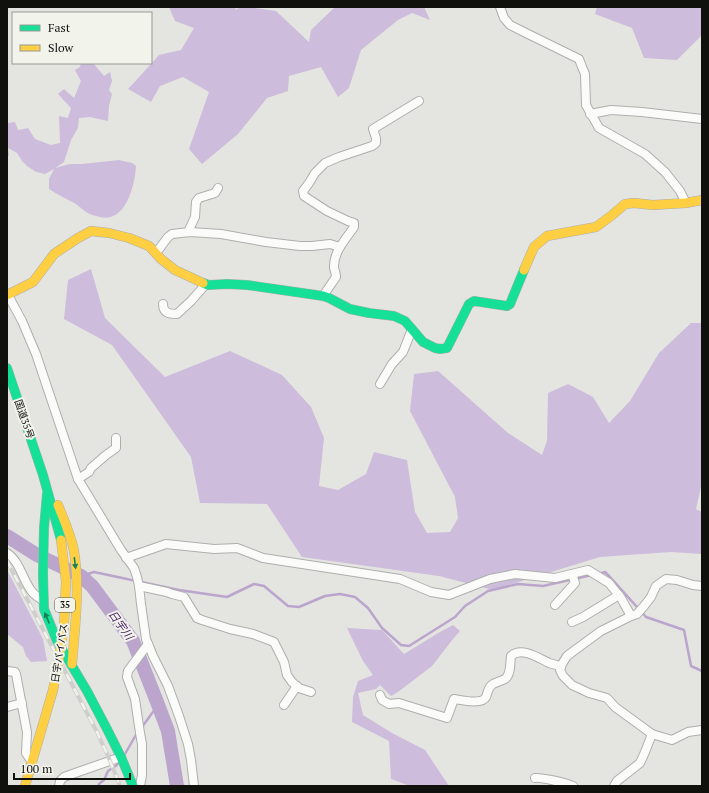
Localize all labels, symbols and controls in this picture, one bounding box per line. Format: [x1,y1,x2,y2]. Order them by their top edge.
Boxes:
legend [12,12,152,64]
text: Fast [48,20,71,35]
text: Slow [48,40,74,55]
street label: 国道35号 [12,398,37,441]
one-way arrow [72,557,78,569]
road number: 35 [55,598,75,612]
water label: 日宇川 [106,608,137,643]
one-way arrow [44,611,50,623]
street label: 日宇バイパス [48,623,71,684]
scale bar [14,755,130,781]
text: 100 m [20,761,53,776]

